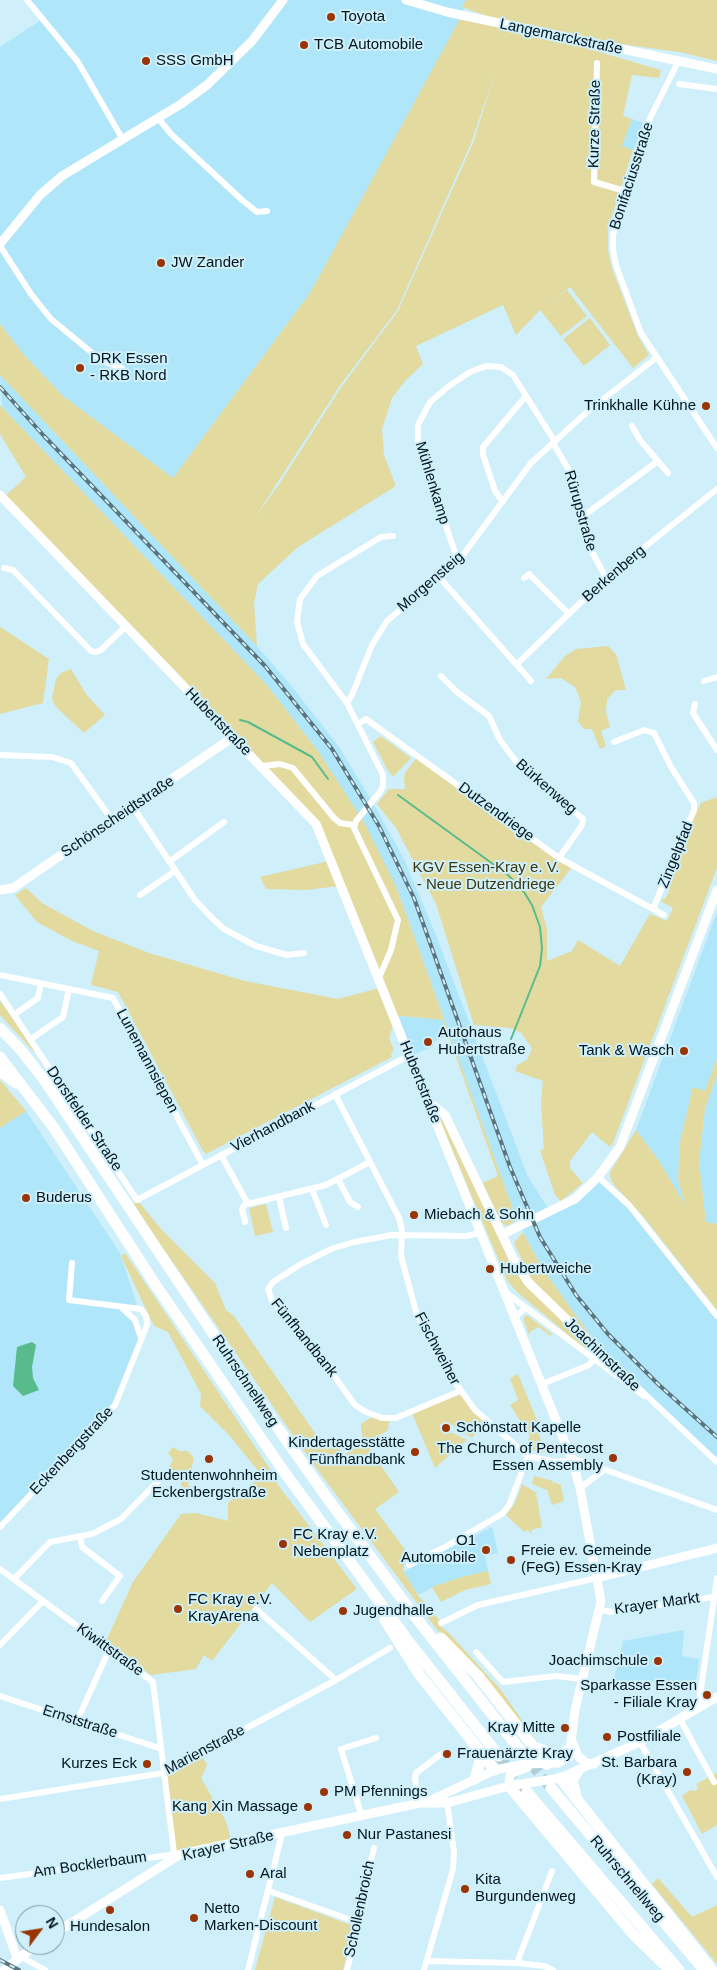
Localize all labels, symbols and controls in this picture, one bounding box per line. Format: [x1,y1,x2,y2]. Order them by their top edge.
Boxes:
place label: Toyota [341,8,385,26]
marker: Toyota [325,11,337,23]
street label: Langemarckstraße [498,15,624,59]
place label: TCB Automobile [314,36,423,54]
marker: TCB Automobile [298,39,310,51]
place label: SSS GmbH [156,52,234,70]
marker: SSS GmbH [140,55,152,67]
street label: Kurze Straße [585,80,605,168]
street label: Bonifaciusstraße [606,120,658,232]
place label: JW Zander [171,254,244,272]
marker: JW Zander [155,257,167,269]
place label: DRK Essen - RKB Nord [90,350,168,385]
marker: DRK Essen - RKB Nord [74,362,86,374]
place label: Trinkhalle Kühne [584,397,696,415]
marker: Trinkhalle Kühne [700,400,712,412]
street label: Mühlenkamp [411,439,453,527]
street label: Rürupstraße [560,468,600,554]
street label: Berkenberg [579,542,649,606]
street label: Morgensteig [394,548,468,616]
street label: Hubertstraße [181,684,255,760]
street label: Bürkenweg [512,756,580,818]
street label: Schönscheidtstraße [58,772,178,862]
street label: Dutzendriege [455,778,537,846]
street label: Zingelpfad [655,819,697,891]
park label: KGV Essen-Kray e. V. - Neue Dutzendriege [412,859,560,894]
street label: Lunemannsiepen [112,1006,182,1116]
place label: Autohaus Hubertstraße [438,1024,526,1059]
marker: Autohaus Hubertstraße [422,1036,434,1048]
street label: Hubertstraße [395,1038,445,1126]
place label: Tank & Wasch [579,1042,674,1060]
marker: Tank & Wasch [678,1045,690,1057]
street label: Dorstfelder Straße [42,1063,126,1175]
street label: Vierhandbank [228,1097,318,1157]
place label: Buderus [36,1189,92,1207]
marker: Buderus [20,1192,32,1204]
place label: Miebach & Sohn [424,1206,534,1224]
marker: Miebach & Sohn [408,1209,420,1221]
place label: Hubertweiche [500,1260,592,1278]
marker: Hubertweiche [484,1263,496,1275]
street label: Fünfhandbank [267,1295,341,1381]
street label: Fischweiher [410,1309,464,1389]
street label: Joachimstraße [560,1314,644,1396]
street label: Ruhrschnellweg [208,1332,282,1430]
street label: Eckenbergstraße [26,1403,118,1499]
place label: Schönstatt Kapelle [456,1419,581,1437]
marker: Schönstatt Kapelle [440,1422,452,1434]
place label: Kindertagesstätte Fünfhandbank [288,1434,405,1469]
place label: The Church of Pentecost Essen Assembly [437,1440,603,1475]
marker: Kindertagesstätte Fünfhandbank [409,1446,421,1458]
marker: The Church of Pentecost Essen Assembly [607,1452,619,1464]
marker: Studentenwohnheim Eckenbergstraße [203,1453,215,1465]
place label: Studentenwohnheim Eckenbergstraße [141,1467,277,1502]
place label: FC Kray e.V. Nebenplatz [293,1526,377,1561]
place label: O1 Automobile [401,1532,476,1567]
marker: FC Kray e.V. Nebenplatz [277,1538,289,1550]
place label: Freie ev. Gemeinde (FeG) Essen-Kray [521,1542,652,1577]
marker: O1 Automobile [480,1544,492,1556]
marker: Freie ev. Gemeinde (FeG) Essen-Kray [505,1554,517,1566]
street label: Krayer Markt [613,1589,701,1619]
place label: FC Kray e.V. KrayArena [188,1591,272,1626]
place label: Jugendhalle [353,1602,434,1620]
marker: FC Kray e.V. KrayArena [172,1603,184,1615]
marker: Jugendhalle [337,1605,349,1617]
street label: Kiwittstraße [73,1620,147,1680]
place label: Joachimschule [549,1652,648,1670]
marker: Joachimschule [652,1655,664,1667]
place label: Sparkasse Essen - Filiale Kray [580,1677,697,1712]
marker: Sparkasse Essen - Filiale Kray [701,1689,713,1701]
street label: Ernststraße [40,1701,120,1743]
place label: Kray Mitte [487,1719,555,1737]
street label: Marienstraße [162,1721,248,1779]
marker: Kray Mitte [559,1722,571,1734]
place label: Postfiliale [617,1728,681,1746]
marker: Postfiliale [601,1731,613,1743]
place label: Frauenärzte Kray [457,1745,573,1763]
marker: Frauenärzte Kray [441,1748,453,1760]
place label: St. Barbara (Kray) [601,1754,677,1789]
place label: Kurzes Eck [61,1755,137,1773]
marker: Kurzes Eck [141,1758,153,1770]
marker: St. Barbara (Kray) [681,1766,693,1778]
place label: PM Pfennings [334,1783,427,1801]
marker: PM Pfennings [318,1786,330,1798]
place label: Kang Xin Massage [172,1798,298,1816]
marker: Kang Xin Massage [302,1801,314,1813]
place label: Nur Pastanesi [357,1826,451,1844]
street label: Krayer Straße [180,1827,276,1865]
marker: Nur Pastanesi [341,1829,353,1841]
street label: Ruhrschnellweg [586,1832,668,1926]
street label: Am Bocklerbaum [32,1848,148,1882]
street label: Schollenbroich [341,1859,379,1959]
place label: Aral [260,1865,287,1883]
marker: Aral [244,1868,256,1880]
place label: Kita Burgundenweg [475,1871,576,1906]
marker: Kita Burgundenweg [459,1883,471,1895]
place label: Netto Marken-Discount [204,1900,317,1935]
marker: Hundesalon [104,1904,116,1916]
north arrow [15,1905,65,1955]
marker: Netto Marken-Discount [188,1912,200,1924]
text: N [43,1914,61,1931]
place label: Hundesalon [70,1918,150,1936]

